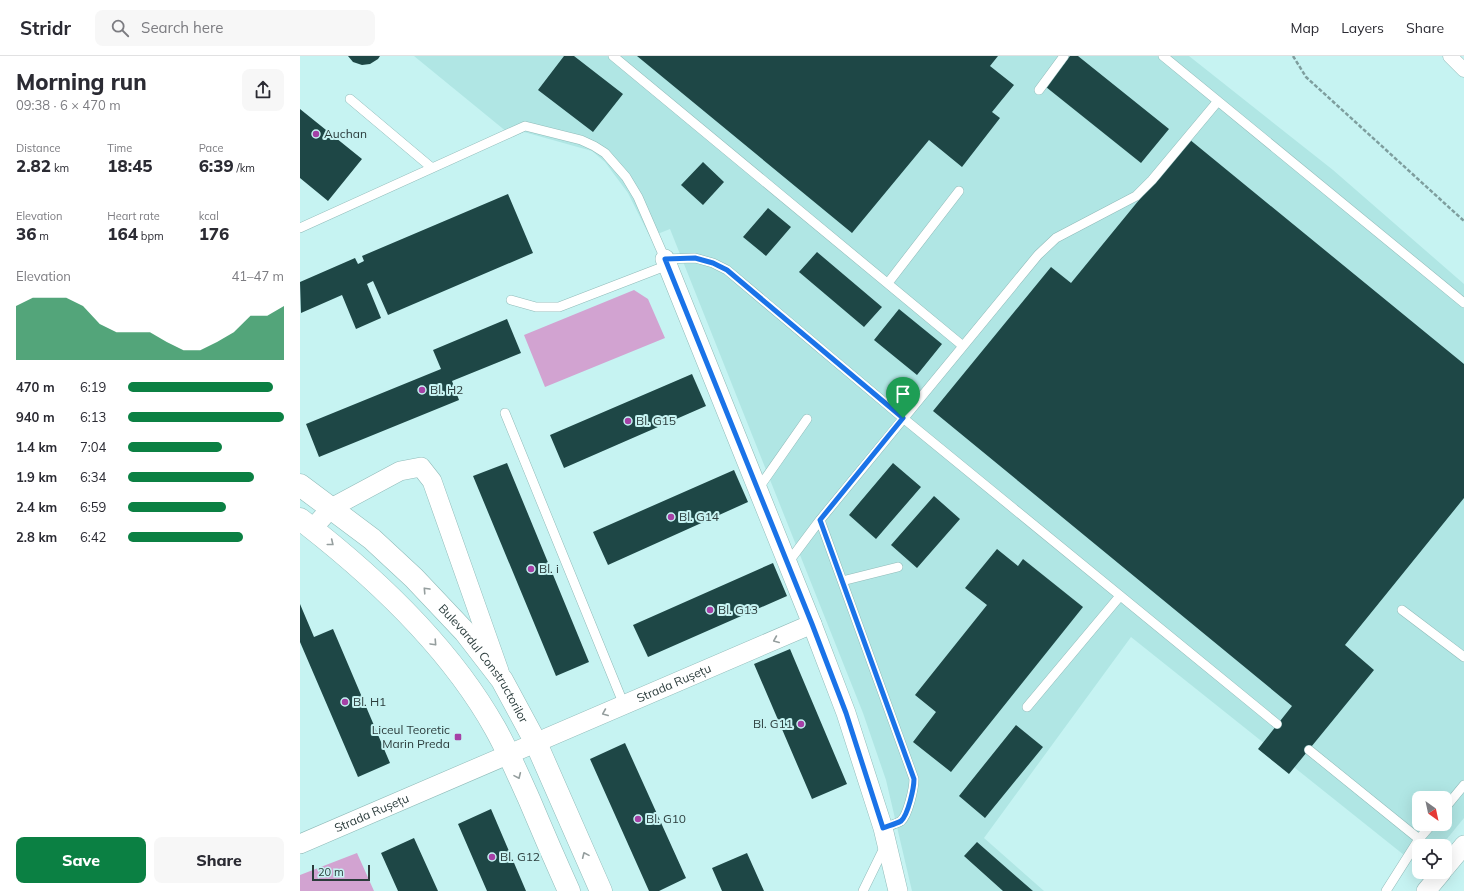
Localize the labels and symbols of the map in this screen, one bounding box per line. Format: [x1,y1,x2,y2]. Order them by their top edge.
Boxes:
place label: Auchan [324,126,367,141]
marker: Auchan [311,129,321,139]
pin [886,377,920,418]
place label: Bl. H2 [430,382,463,397]
marker: Bl. H2 [417,385,427,395]
place label: Bl. G15 [636,413,676,428]
marker: Bl. G15 [623,416,633,426]
place label: Bl. G14 [679,509,719,524]
marker: Bl. G14 [666,512,676,522]
one-way arrow [326,538,333,545]
place label: Bl. i [539,561,559,576]
marker: Bl. i [526,564,536,574]
one-way arrow [423,587,431,595]
street label: Bulevardul Constructorilor [436,601,532,726]
place label: Bl. G13 [718,602,758,617]
marker: Bl. G13 [705,605,715,615]
one-way arrow [772,635,779,643]
one-way arrow [429,638,437,646]
street label: Strada Rușețu [634,660,713,705]
place label: Bl. H1 [353,694,386,709]
marker: Bl. H1 [340,697,350,707]
one-way arrow [601,708,609,716]
place label: Bl. G11 [753,716,793,731]
marker: Bl. G11 [796,719,806,729]
place label: Liceul Teoretic Marin Preda [372,722,450,751]
marker: Liceul Teoretic Marin Preda [453,732,463,742]
one-way arrow [514,772,522,779]
street label: Strada Rușețu [332,790,411,835]
north arrow [1412,791,1452,831]
place label: Bl. G10 [646,811,686,826]
marker: Bl. G10 [633,814,643,824]
place label: Bl. G12 [500,849,540,864]
marker: Bl. G12 [487,852,497,862]
one-way arrow [582,852,590,860]
scale bar [312,863,370,882]

